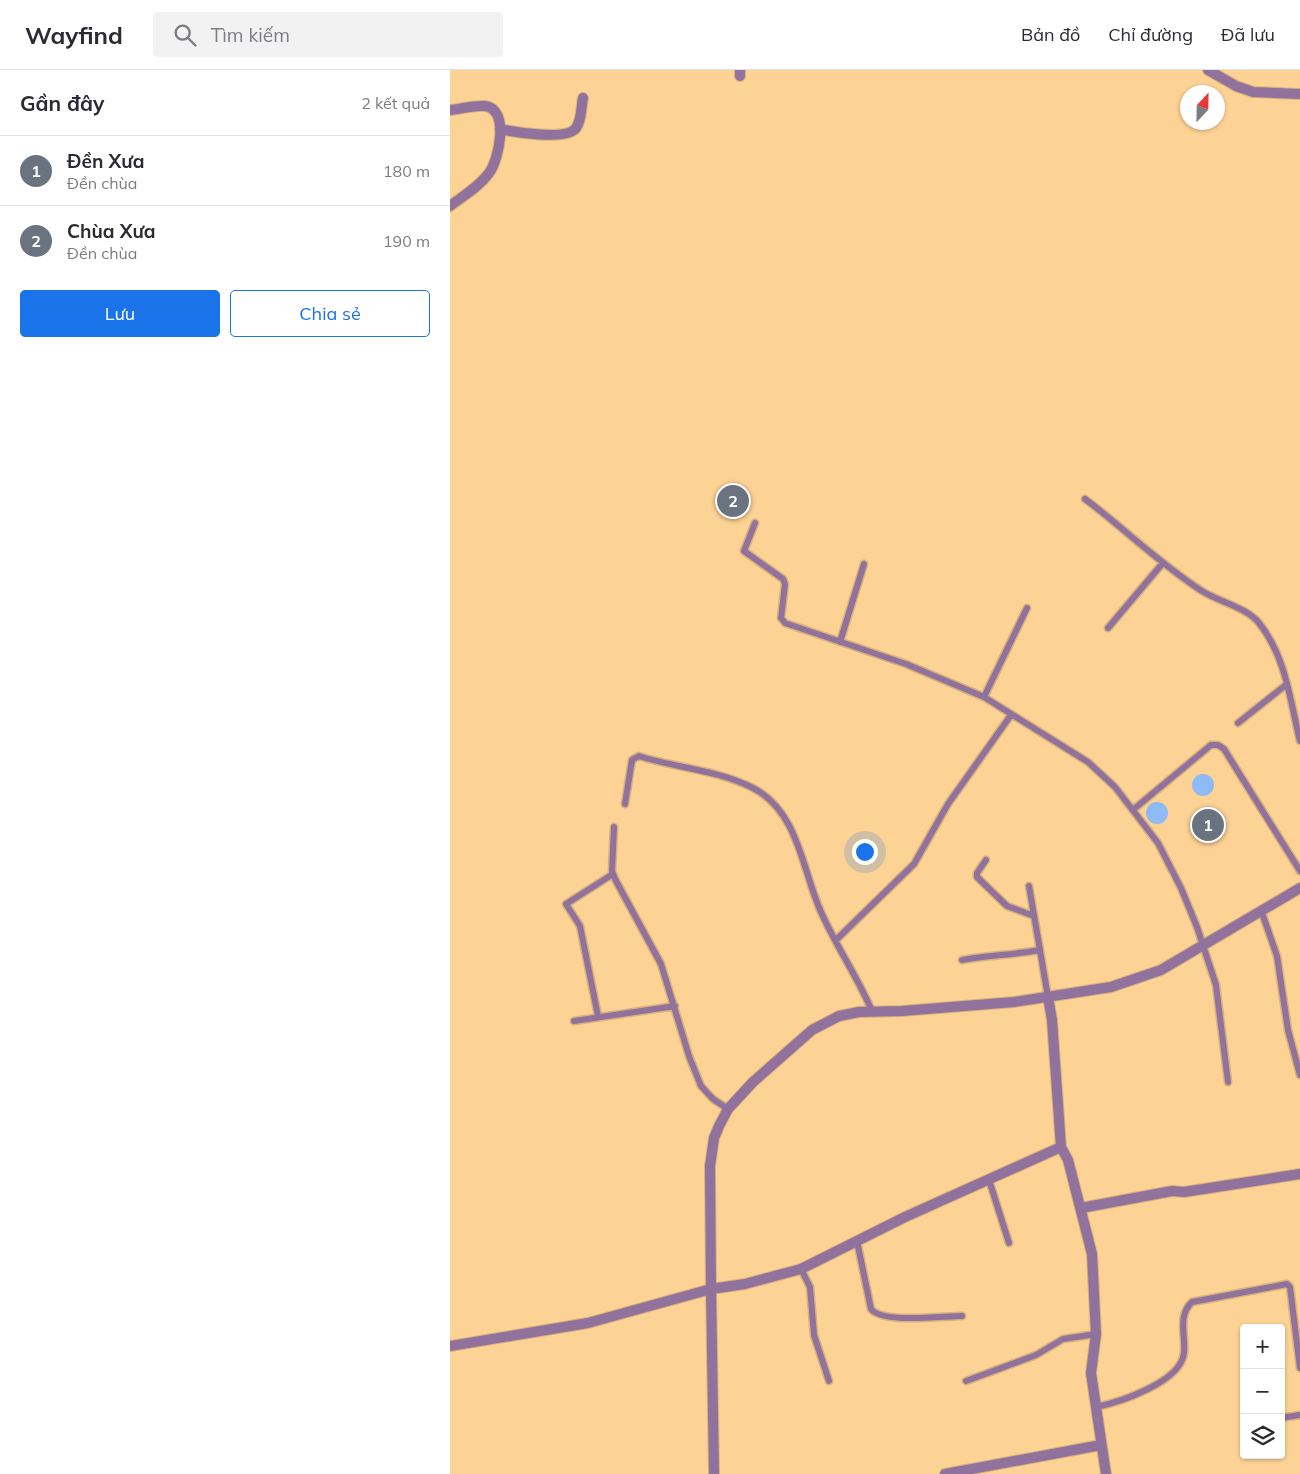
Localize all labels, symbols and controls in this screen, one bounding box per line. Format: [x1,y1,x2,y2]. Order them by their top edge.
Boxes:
search box [153,12,503,57]
text: Wayfind [25,20,123,50]
icon: search [171,21,199,49]
text: Tìm kiếm [211,23,290,47]
text: Bản đồ [1021,23,1080,46]
text: Chỉ đường [1108,23,1193,46]
text: Đã lưu [1221,23,1275,46]
north arrow [1180,85,1225,130]
text: Gần đây [20,90,104,116]
text: 2 kết quả [361,93,430,113]
text: Đền Xưa [67,149,144,173]
text: 1 [31,161,41,181]
text: 180 m [383,161,430,181]
text: Đền chùa [67,173,137,193]
text: Chùa Xưa [67,219,156,243]
text: 2 [31,231,41,251]
text: 190 m [383,231,430,251]
text: Đền chùa [67,243,137,263]
button: Lưu [20,290,220,337]
button: Chia sẻ [230,290,430,337]
pin: 2 [717,482,749,520]
pin: 1 [1192,806,1224,844]
your location [852,839,878,865]
map controls [1240,1324,1285,1459]
button: + [1240,1324,1285,1369]
button: − [1240,1369,1285,1414]
button: layers [1240,1414,1285,1459]

